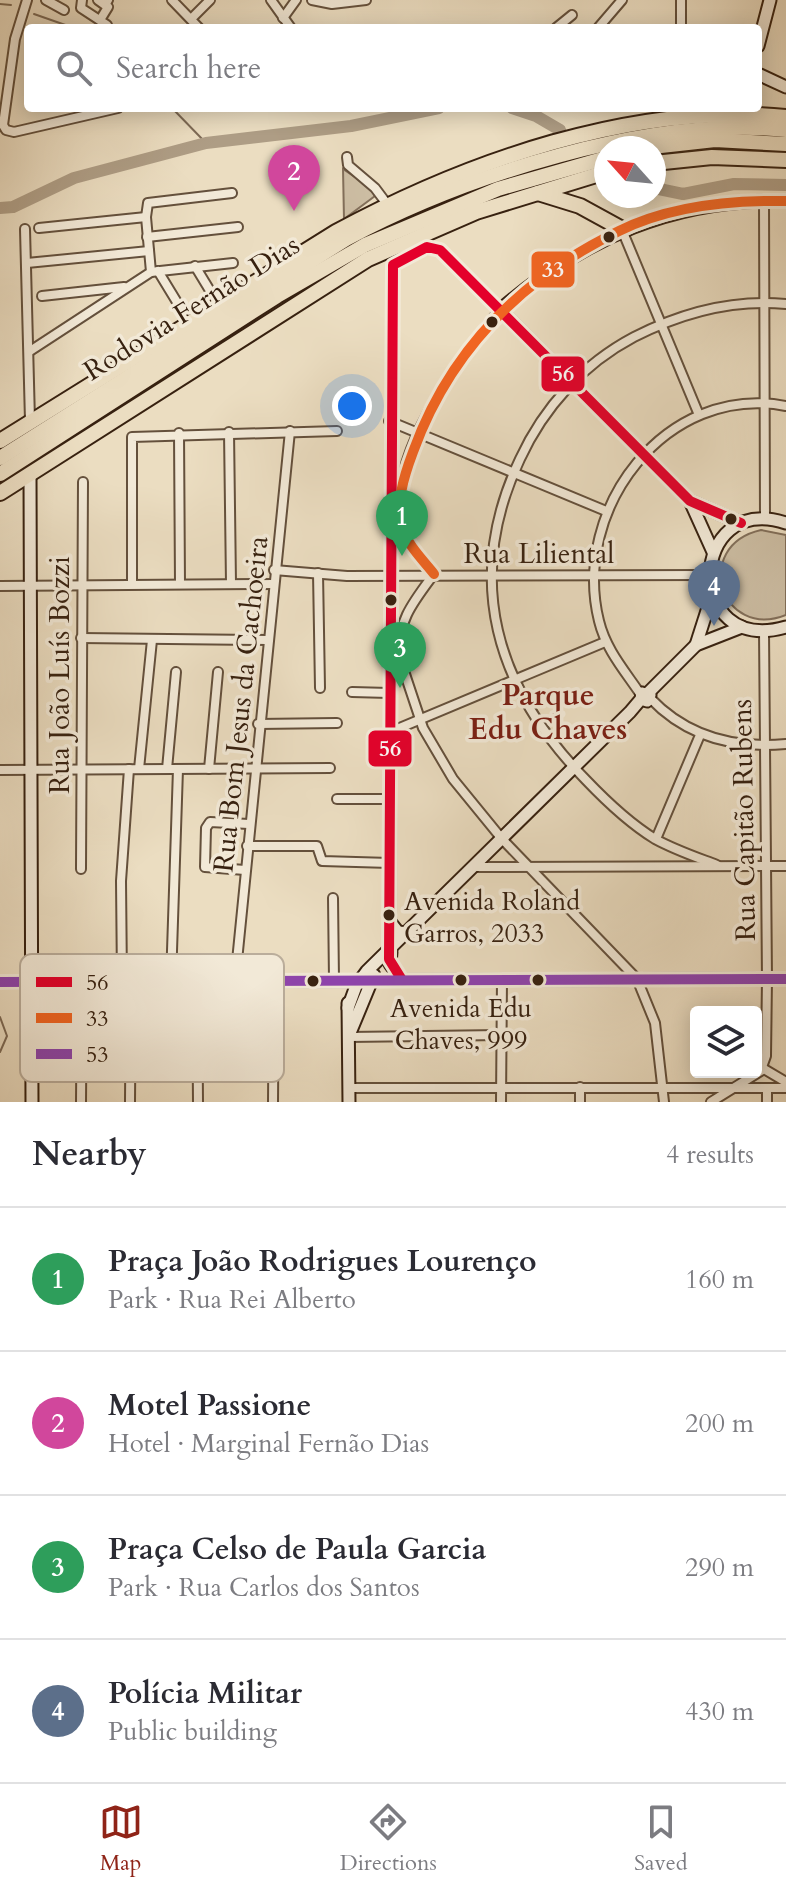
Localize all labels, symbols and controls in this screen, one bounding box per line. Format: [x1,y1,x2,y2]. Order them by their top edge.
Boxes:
search box [24,24,762,112]
icon: search [52,46,96,90]
text: Search here [116,48,261,89]
north arrow [594,136,666,208]
pin: 2 [268,145,320,211]
street label: Rodovia Fernão Dias [76,226,307,390]
unlabelled marker [601,229,617,245]
line badge: 33 [530,250,576,289]
text: 33 [542,255,564,285]
unlabelled marker [484,314,500,330]
line badge: 56 [540,355,586,393]
text: 56 [552,359,574,389]
your location [332,386,372,426]
pin: 1 [376,490,428,556]
unlabelled marker [723,511,739,527]
street label: Rua Bom Jesus da Cachoeira [204,534,278,874]
street label: Rua Liliental [464,535,614,573]
street label: Rua João Luís Bozzi [41,556,79,794]
pin: 4 [688,560,740,626]
unlabelled marker [383,592,399,608]
pin: 3 [374,622,426,688]
district label: Parque Edu Chaves [469,675,627,750]
street label: Rua Capitão Rubens [723,699,765,941]
line badge: 56 [367,729,413,768]
text: 56 [379,734,401,764]
place label: Avenida Roland Garros, 2033 [404,884,580,951]
marker: Avenida Roland Garros, 2033 [381,907,397,923]
legend [20,954,284,1082]
text: 56 [86,968,109,998]
marker: Avenida Edu Chaves, 999 [453,972,469,988]
unlabelled marker [530,972,546,988]
unlabelled marker [305,973,321,989]
place label: Avenida Edu Chaves, 999 [390,991,532,1058]
text: 33 [86,1004,109,1034]
map controls [690,1006,762,1078]
button: layers [690,1006,762,1078]
text: 53 [86,1040,109,1070]
text: Nearby [32,1131,147,1177]
text: 4 results [666,1137,754,1172]
text: Praça João Rodrigues Lourenço [108,1241,537,1282]
text: 1 [51,1262,65,1297]
text: 160 m [685,1262,754,1297]
text: Park · Rua Rei Alberto [108,1282,356,1317]
text: Motel Passione [108,1385,311,1426]
text: 2 [51,1406,65,1441]
text: 200 m [685,1406,754,1441]
text: Hotel · Marginal Fernão Dias [108,1426,429,1461]
text: Praça Celso de Paula Garcia [108,1529,487,1570]
text: 3 [51,1550,65,1585]
text: 290 m [685,1550,754,1585]
text: Park · Rua Carlos dos Santos [108,1570,420,1605]
text: Polícia Militar [108,1673,302,1714]
text: 4 [51,1694,65,1729]
text: 430 m [685,1694,754,1729]
text: Public building [108,1714,277,1749]
tab: Map [99,1800,143,1878]
tab: Directions [340,1800,437,1878]
tab: Saved [634,1800,687,1878]

